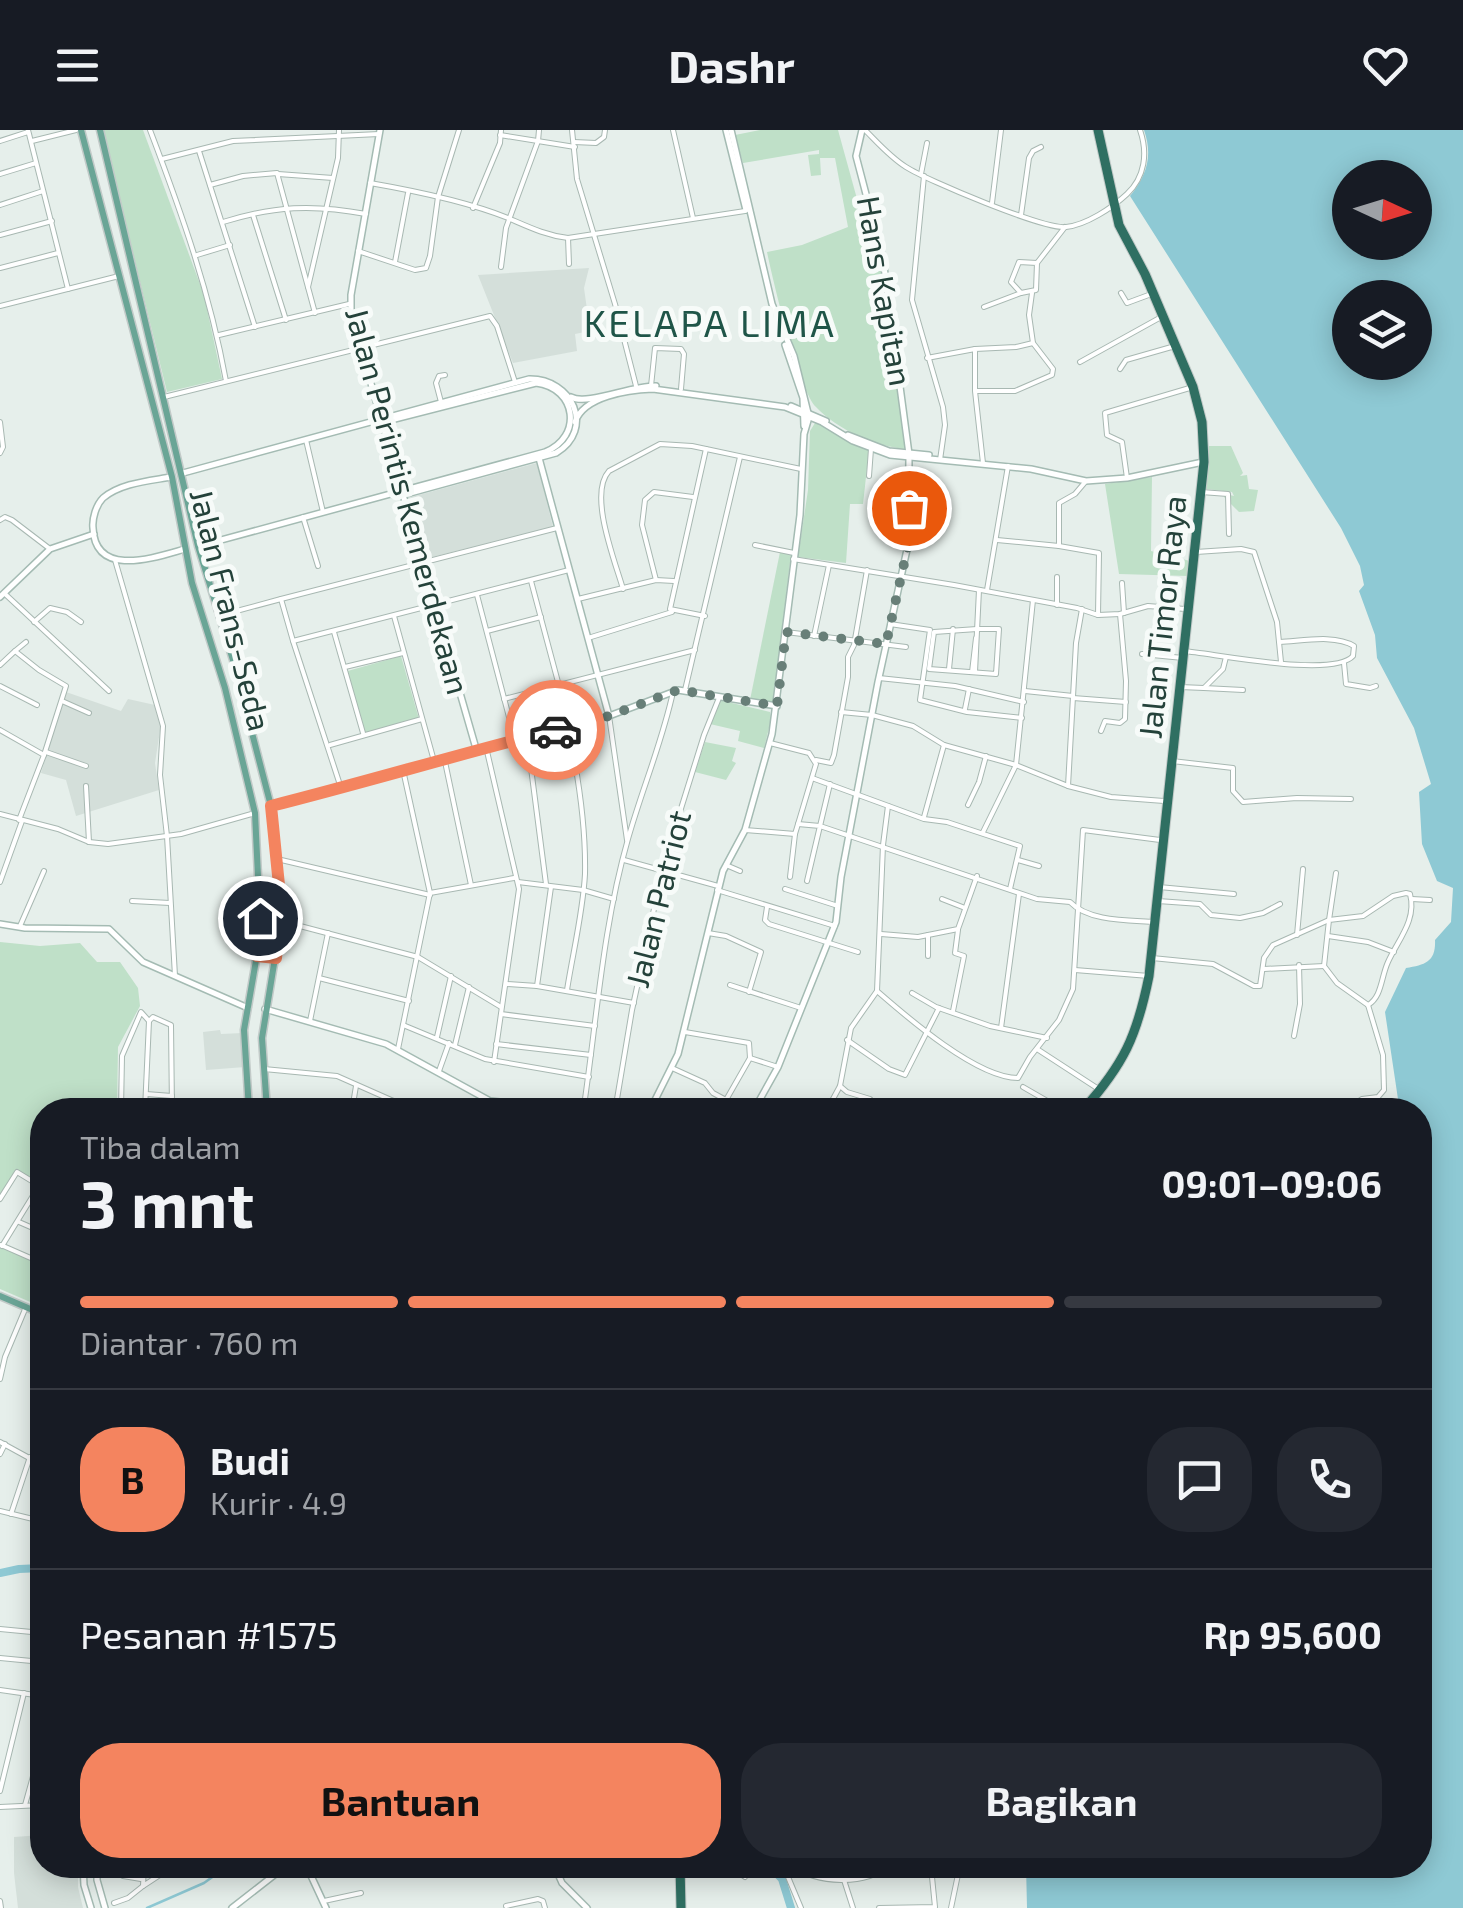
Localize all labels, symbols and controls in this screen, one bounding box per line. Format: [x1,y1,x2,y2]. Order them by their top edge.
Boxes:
icon: menu [50,38,105,93]
text: Dashr [668,38,795,92]
icon: heart [1358,38,1413,93]
north arrow [1332,160,1432,260]
map controls [1332,160,1432,380]
street label: Hans Kapitan [851,193,921,389]
button: layers [1332,280,1432,380]
district label: KELAPA LIMA [584,299,836,345]
street label: Jalan Perintis Kemerdekaan [339,303,479,698]
pin [867,466,952,551]
icon: bag [882,481,937,536]
street label: Jalan Frans-Seda [183,484,280,735]
street label: Jalan Timor Raya [1129,493,1193,740]
courier [505,680,605,780]
icon: car [528,703,583,758]
street label: Jalan Patriot [617,806,697,991]
pin [218,876,303,961]
icon: home [233,891,288,946]
text: Tiba dalam [80,1127,240,1165]
text: 09:01–09:06 [1162,1160,1382,1206]
text: 3 mnt [80,1163,254,1241]
text: Diantar · 760 m [80,1323,298,1361]
button: chat [1147,1427,1252,1532]
button: phone [1277,1427,1382,1532]
text: Budi [210,1437,290,1483]
text: B [120,1456,145,1502]
text: Kurir · 4.9 [210,1483,347,1521]
text: Pesanan #1575 [80,1611,338,1657]
text: Rp 95,600 [1203,1611,1382,1657]
button: Bantuan [80,1743,721,1858]
button: Bagikan [741,1743,1382,1858]

